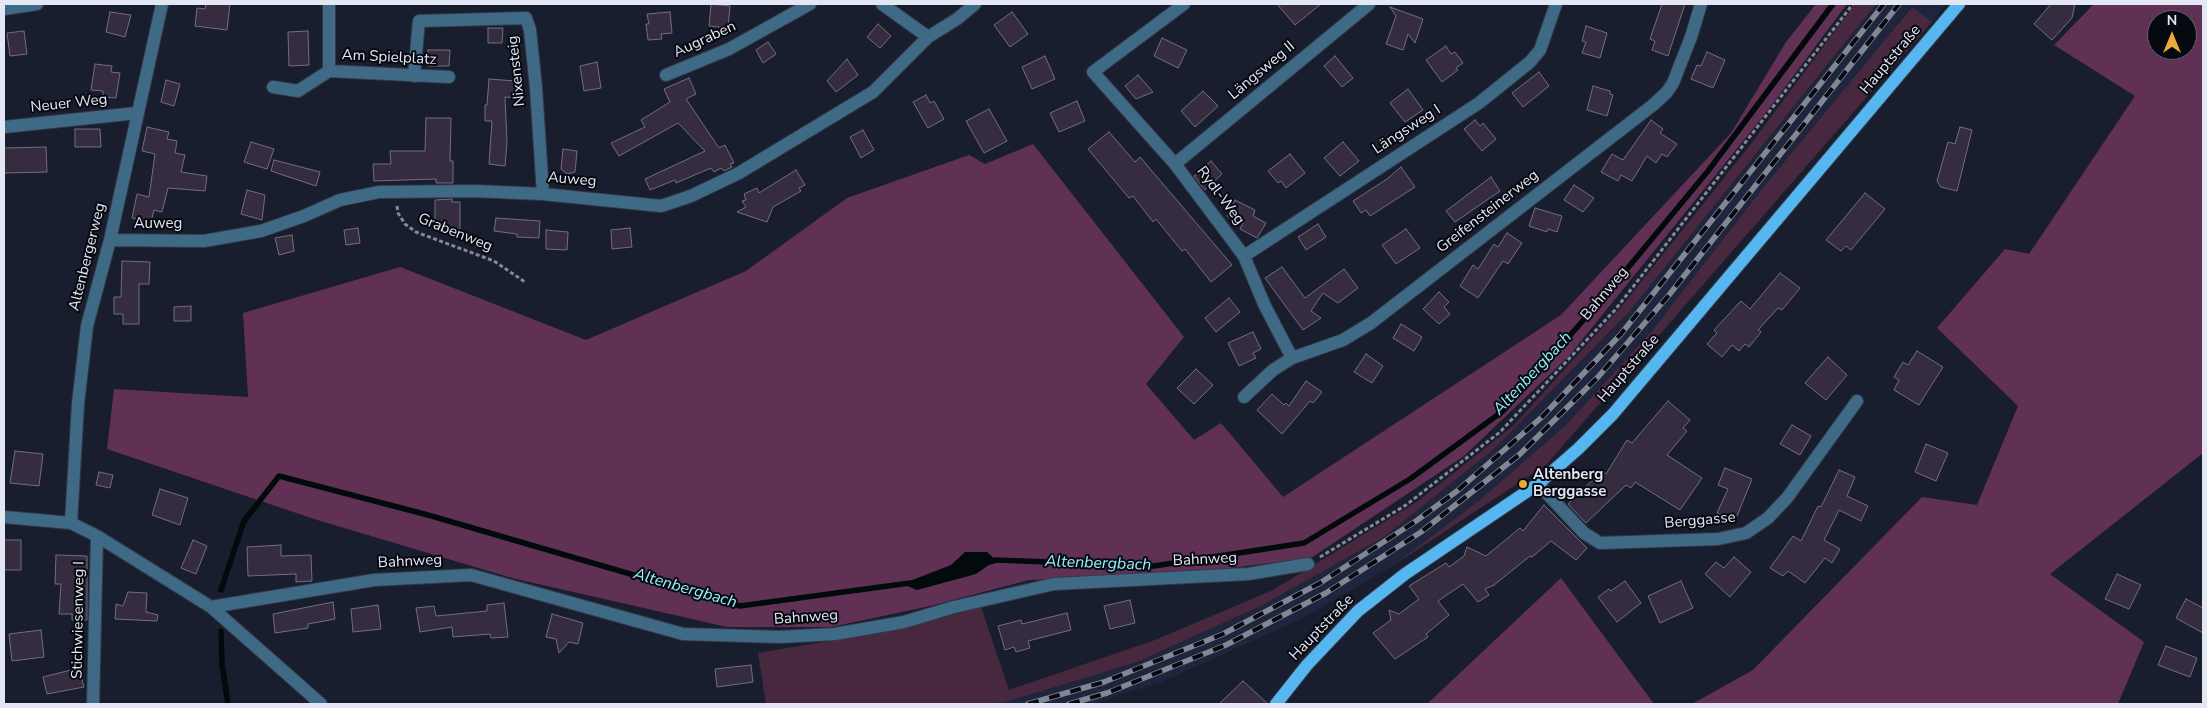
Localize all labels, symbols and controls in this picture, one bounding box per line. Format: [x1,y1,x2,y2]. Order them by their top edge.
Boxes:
north arrow [2147,10,2197,60]
text: N [2167,11,2177,30]
street label: Augraben [671,18,739,62]
street label: Hauptstraße [1857,22,1925,98]
street label: Nixensteig [504,35,530,107]
street label: Längsweg II [1225,38,1299,104]
street label: Am Spielplatz [341,47,437,69]
street label: Neuer Weg [30,91,108,117]
street label: Längsweg I [1370,101,1444,159]
street label: Rydl-Weg [1192,163,1248,229]
street label: Greifensteinerweg [1433,167,1543,257]
street label: Auweg [547,169,597,191]
street label: Altenbergerweg [66,201,110,313]
street label: Grabenweg [415,210,495,256]
street label: Auweg [134,215,182,233]
street label: Bahnweg [1577,264,1633,324]
water label: Altenbergbach [1490,328,1576,420]
street label: Hauptstraße [1594,331,1664,407]
place label: Altenberg Berggasse [1533,466,1606,501]
marker: Altenberg Berggasse [1517,478,1529,490]
street label: Berggasse [1664,509,1736,533]
street label: Bahnweg [1172,549,1238,571]
street label: Bahnweg [377,551,443,573]
water label: Altenbergbach [1044,553,1152,575]
street label: Stichwiesenweg I [69,561,89,679]
water label: Altenbergbach [631,565,739,613]
street label: Hauptstraße [1286,591,1358,665]
street label: Bahnweg [773,607,839,629]

